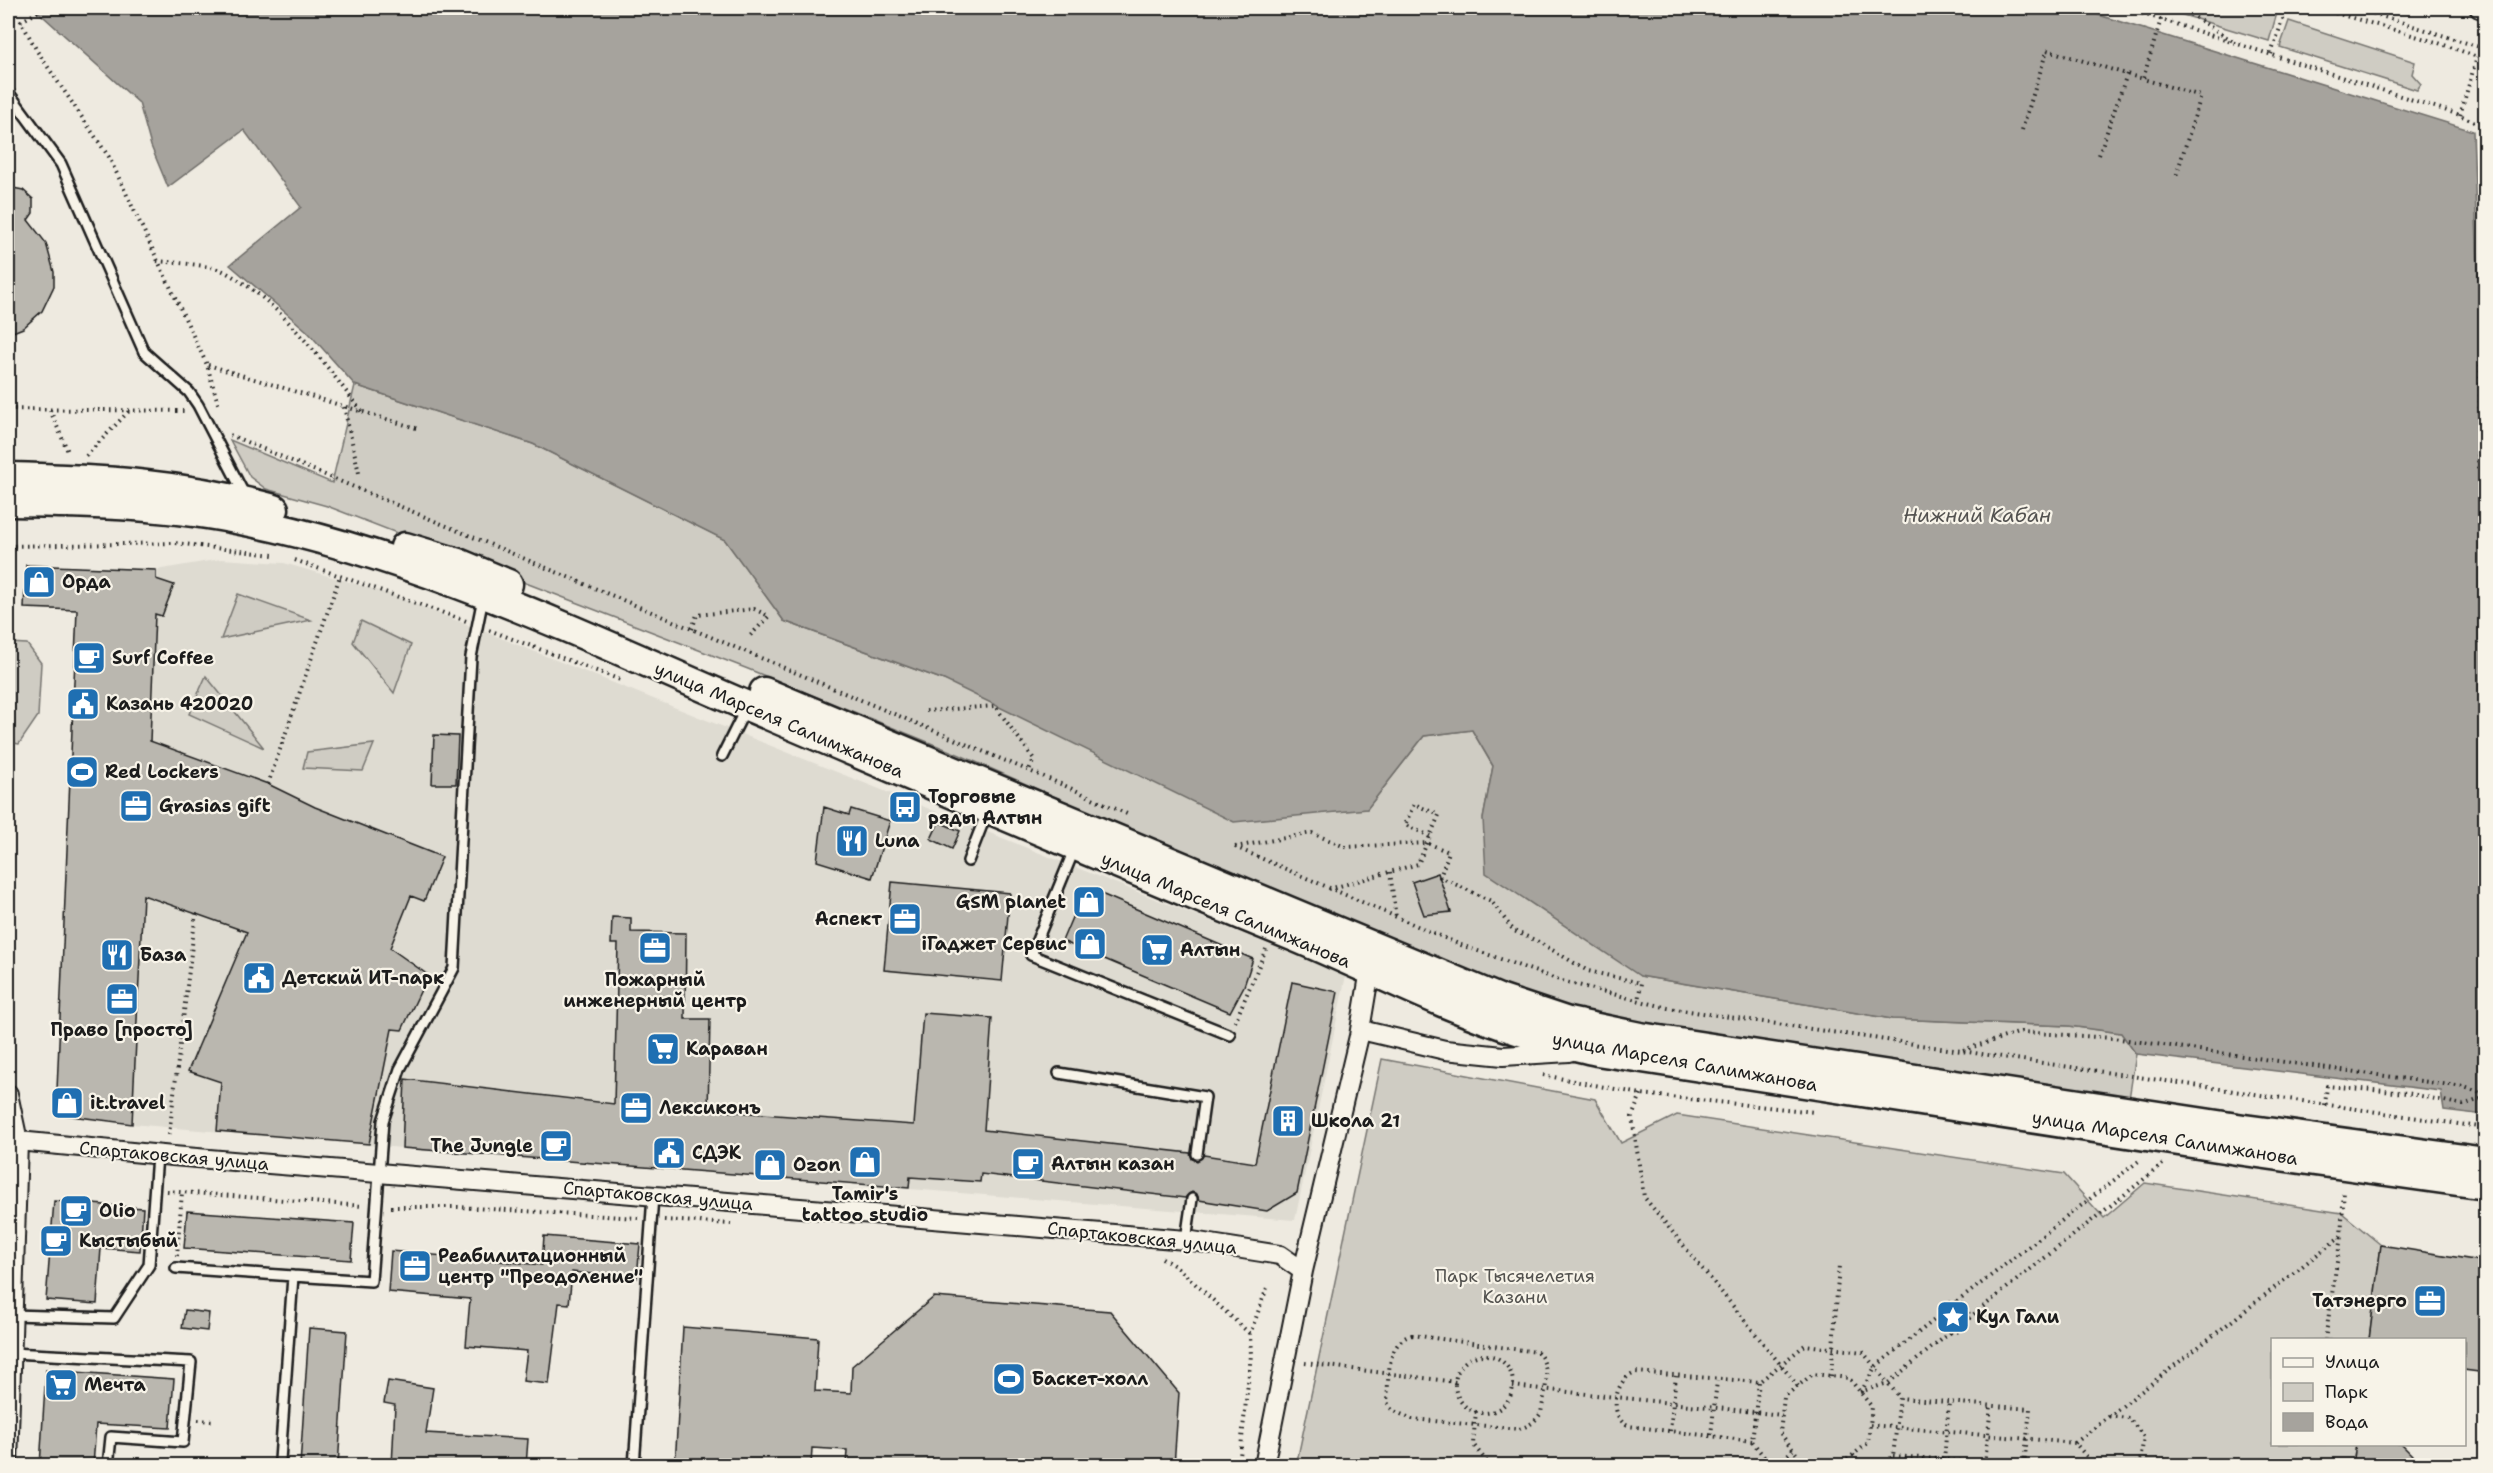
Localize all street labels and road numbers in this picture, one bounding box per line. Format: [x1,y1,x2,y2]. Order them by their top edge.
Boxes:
street label: улица Марселя Салимжанова [651,656,907,784]
street label: улица Марселя Салимжанова [1098,846,1354,974]
street label: улица Марселя Салимжанова [1551,1027,1819,1097]
street label: улица Марселя Салимжанова [2030,1105,2300,1171]
street label: Спартаковская улица [78,1136,270,1176]
street label: Спартаковская улица [562,1176,754,1216]
street label: Спартаковская улица [1046,1216,1238,1260]

